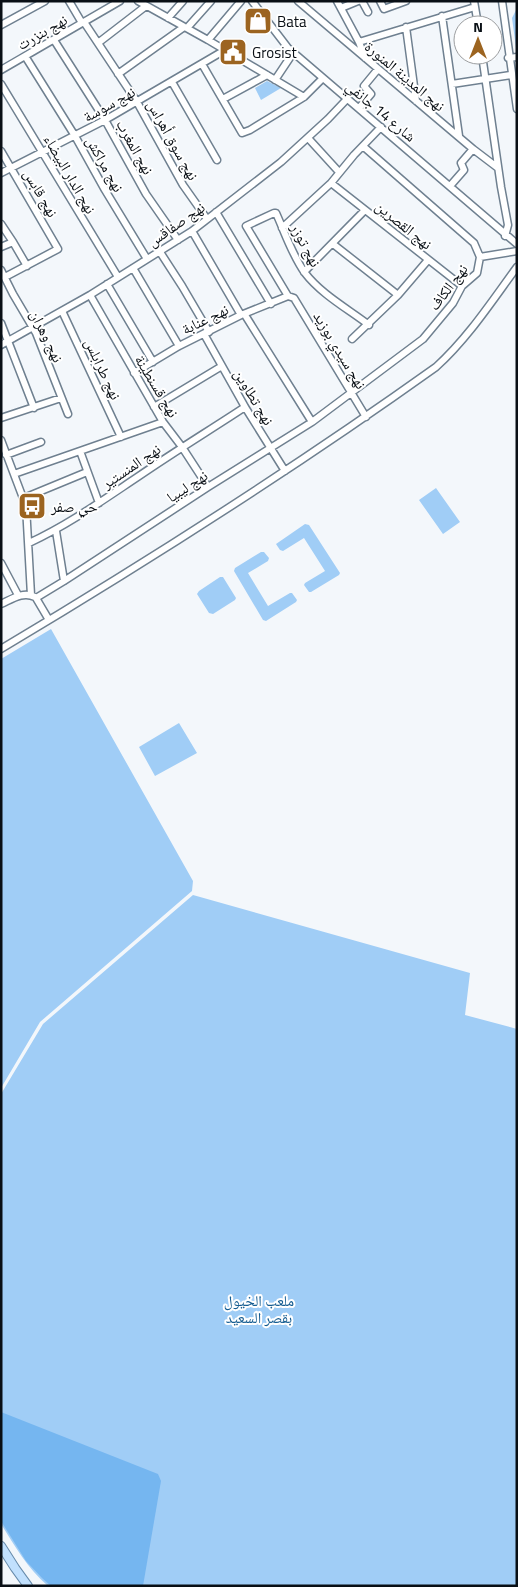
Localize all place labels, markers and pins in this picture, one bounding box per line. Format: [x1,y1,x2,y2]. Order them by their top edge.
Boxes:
shop icon: Bata [243,6,273,36]
place label: Bata [277,10,307,33]
public building icon: Grosist [218,37,248,67]
place label: Grosist [252,41,297,64]
bus stop icon: حي صفر [17,491,47,521]
place label: حي صفر [50,495,98,518]

